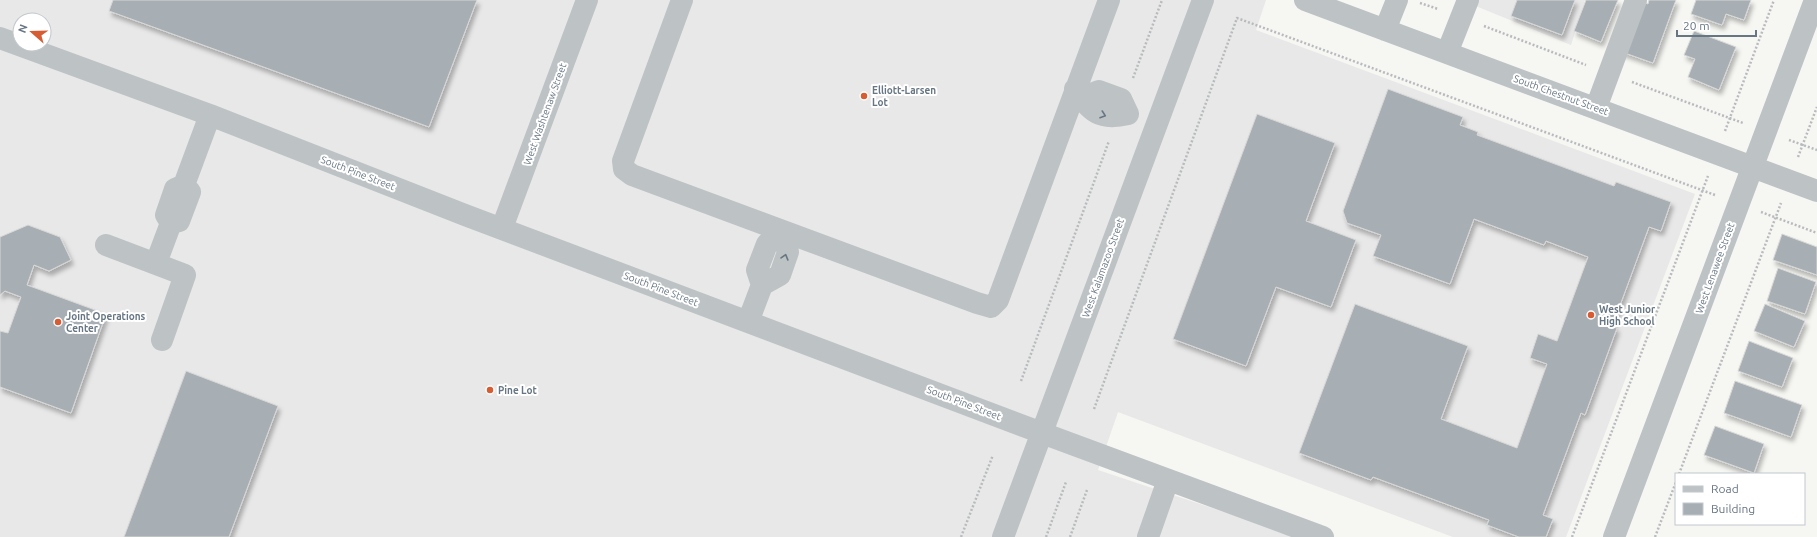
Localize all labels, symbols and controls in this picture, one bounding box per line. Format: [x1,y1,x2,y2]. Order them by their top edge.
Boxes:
north arrow [12,12,52,52]
scale bar [1677,12,1756,38]
text: 20 m [1683,19,1710,32]
text: N [16,23,30,34]
street label: West Washtenaw Street [521,61,569,166]
street label: South Chestnut Street [1512,73,1610,117]
place label: Elliott-Larsen Lot [872,85,936,108]
marker: Elliott-Larsen Lot [859,91,869,101]
one-way arrow [1100,110,1107,118]
street label: South Pine Street [319,154,397,192]
street label: West Kalamazoo Street [1080,217,1126,319]
street label: West Lenawee Street [1693,221,1737,315]
one-way arrow [781,254,789,261]
street label: South Pine Street [622,270,700,308]
place label: West Junior High School [1599,304,1656,327]
marker: West Junior High School [1586,310,1596,320]
place label: Joint Operations Center [66,311,146,334]
marker: Joint Operations Center [53,317,63,327]
street label: South Pine Street [925,384,1003,422]
marker: Pine Lot [485,385,495,395]
place label: Pine Lot [498,385,538,396]
legend [1675,473,1805,525]
text: Road [1711,482,1739,495]
text: Building [1711,502,1755,515]

